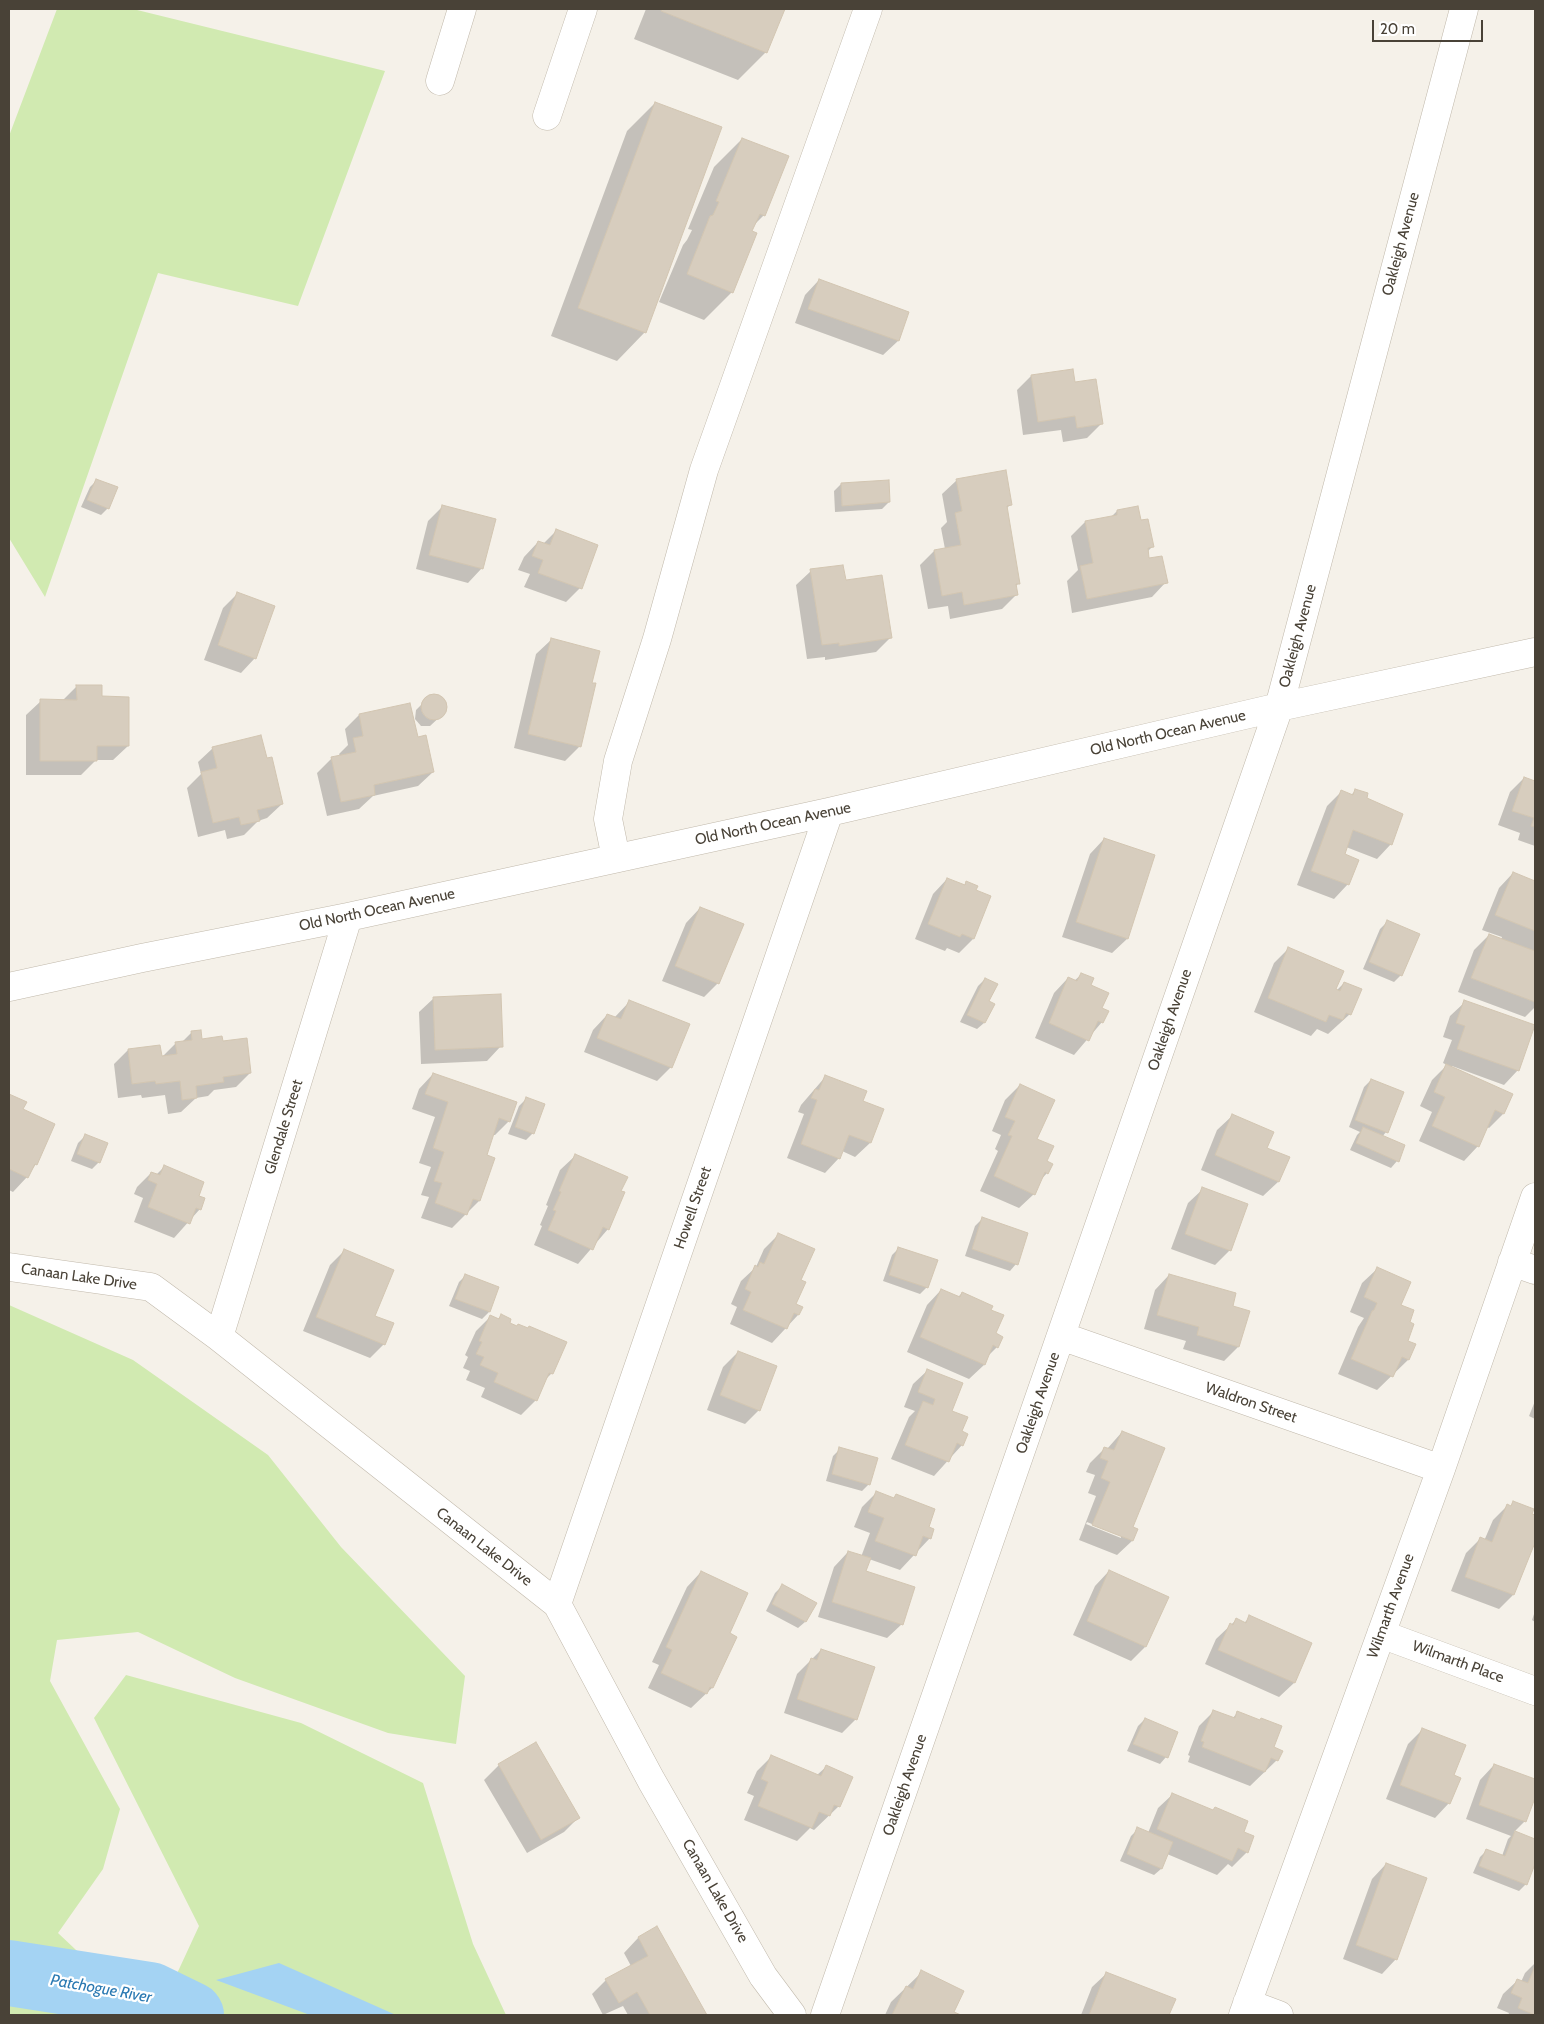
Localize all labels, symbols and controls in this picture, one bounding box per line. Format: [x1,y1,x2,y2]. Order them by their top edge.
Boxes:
scale bar [1374,10,1485,42]
text: 20 m [1380,20,1415,38]
street label: Oakleigh Avenue [1379,190,1423,298]
street label: Oakleigh Avenue [1276,582,1320,690]
street label: Old North Ocean Avenue [1089,706,1247,760]
street label: Old North Ocean Avenue [693,799,853,849]
street label: Old North Ocean Avenue [297,885,457,935]
street label: Oakleigh Avenue [1144,967,1196,1073]
street label: Glendale Street [261,1077,307,1177]
street label: Howell Street [670,1164,716,1252]
street label: Canaan Lake Drive [20,1260,138,1294]
street label: Oakleigh Avenue [1012,1350,1064,1456]
street label: Waldron Street [1203,1379,1299,1427]
street label: Canaan Lake Drive [432,1504,536,1590]
street label: Wilmarth Avenue [1364,1551,1418,1661]
street label: Wilmarth Place [1410,1637,1506,1687]
street label: Oakleigh Avenue [879,1732,931,1838]
street label: Canaan Lake Drive [678,1836,752,1946]
water label: Patchogue River [49,1971,153,2007]

